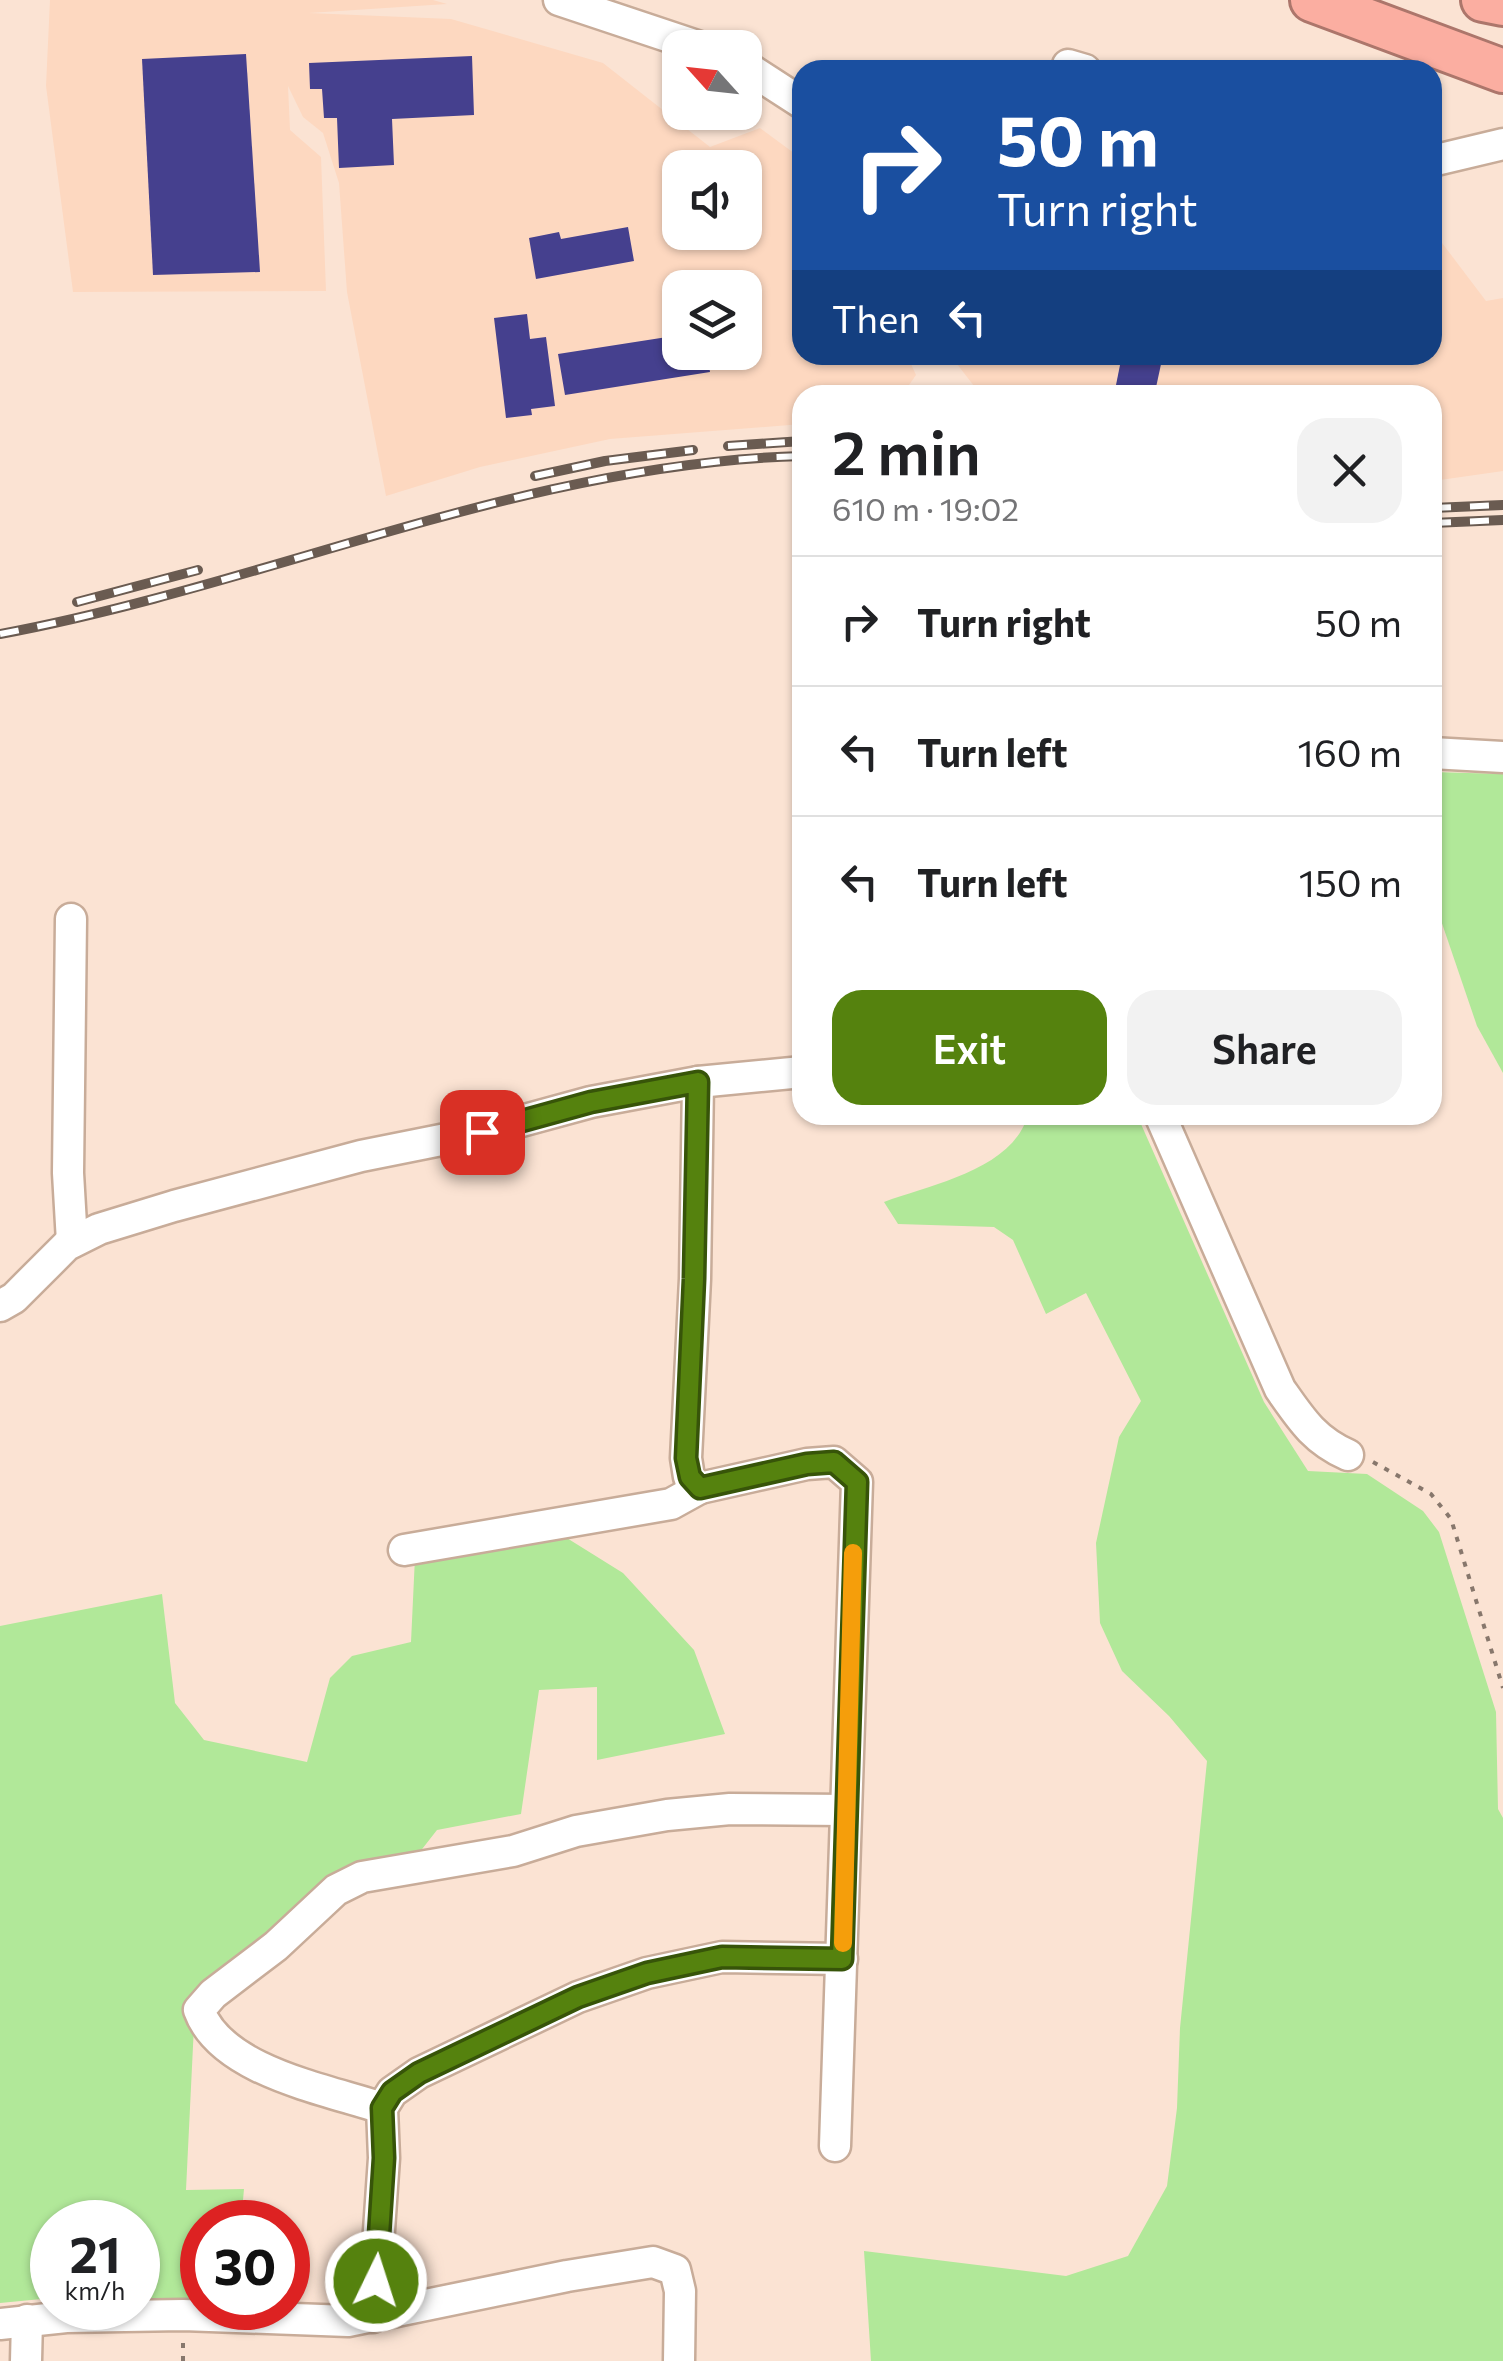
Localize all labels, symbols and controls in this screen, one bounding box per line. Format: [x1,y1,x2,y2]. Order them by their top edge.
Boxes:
north arrow [662,30,762,130]
map controls [662,30,762,370]
text: 50 m [997,95,1159,180]
icon: right [832,100,962,230]
button: sound [662,150,762,250]
text: Turn right [997,180,1198,235]
button: layers [662,270,762,370]
icon: left [940,290,995,345]
text: Then [832,294,920,341]
text: 2 min [832,414,981,487]
button: close [1297,418,1402,523]
text: 610 m · 19:02 [832,488,1019,528]
icon: right [832,594,887,649]
text: Turn right [917,598,1091,645]
text: 50 m [1315,598,1402,645]
icon: left [832,724,887,779]
text: Turn left [917,728,1068,775]
text: 160 m [1297,728,1402,775]
icon: left [832,854,887,909]
text: Turn left [917,858,1068,905]
text: 150 m [1299,858,1402,905]
button: Exit [832,990,1107,1105]
button: Share [1127,990,1402,1105]
pin [440,1090,525,1175]
icon: arrive [455,1105,510,1160]
speed limit sign: 30 [180,2200,310,2330]
text: 21 [69,2222,121,2283]
position arrow [324,2229,428,2333]
text: km/h [65,2275,125,2305]

